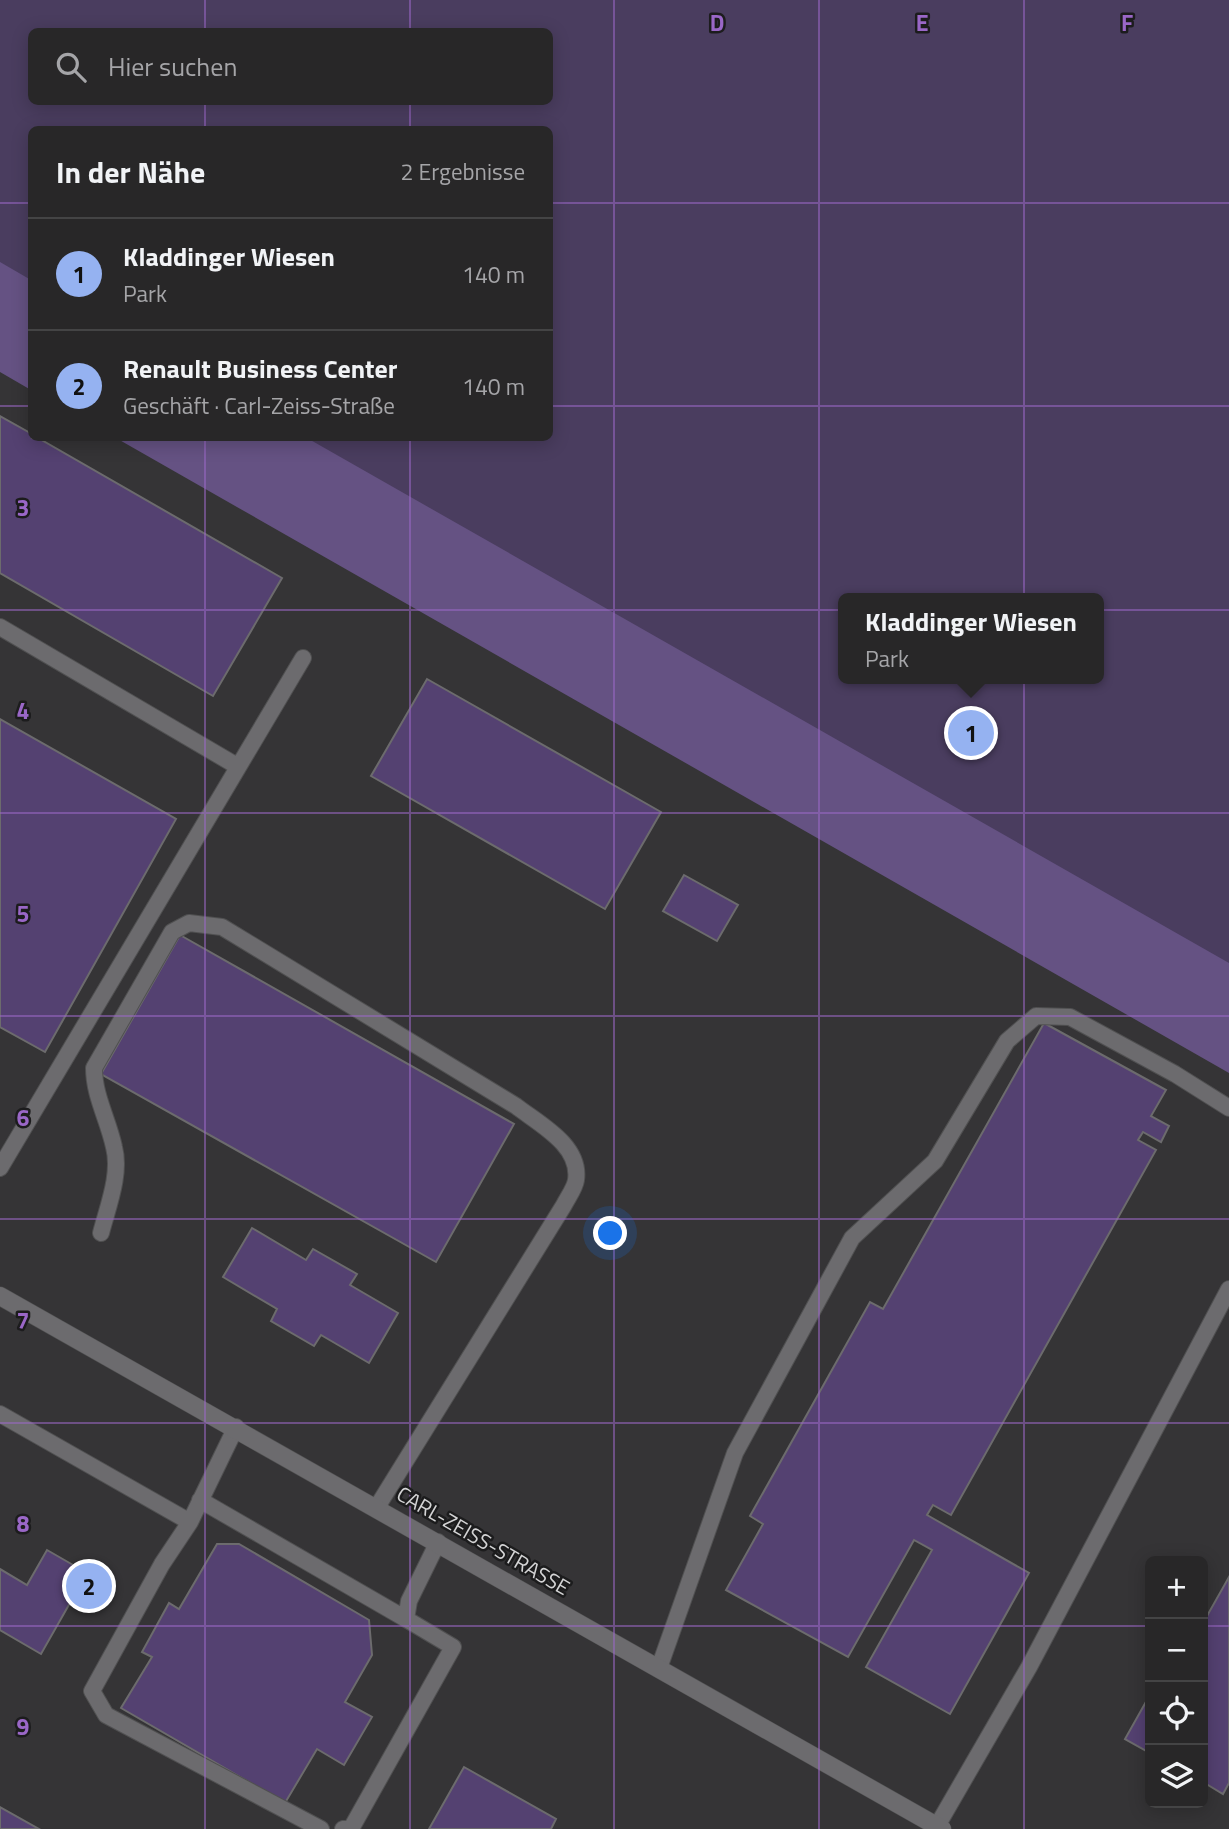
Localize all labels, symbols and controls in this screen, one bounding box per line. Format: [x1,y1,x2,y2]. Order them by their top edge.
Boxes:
text: D [710,5,724,40]
text: E [916,5,928,40]
text: F [1121,5,1133,40]
search box [28,28,553,105]
text: Hier suchen [108,47,237,86]
icon: search [52,48,90,86]
text: In der Nähe [56,149,205,195]
text: 2 Ergebnisse [401,154,525,189]
text: Kladdinger Wiesen [123,237,335,276]
text: 1 [73,257,85,292]
text: 140 m [462,257,525,292]
text: Park [123,276,167,311]
text: Renault Business Center [123,349,397,388]
text: 2 [73,369,85,404]
text: 140 m [462,369,525,404]
text: Geschäft · Carl-Zeiss-Straße [123,388,395,423]
text: 3 [17,490,29,525]
popup [838,593,1104,684]
text: Kladdinger Wiesen [865,602,1077,641]
text: Park [865,641,909,676]
text: 4 [17,693,29,728]
pin: 1 [948,707,994,759]
text: 5 [17,896,29,931]
text: 6 [17,1100,30,1135]
your location [593,1216,627,1250]
text: 7 [17,1303,29,1338]
street label: CARL-ZEISS-STRASSE [391,1477,576,1603]
text: 8 [17,1506,30,1541]
map controls [1145,1556,1208,1808]
button: + [1145,1556,1208,1619]
pin: 2 [66,1560,112,1612]
button: − [1145,1619,1208,1682]
button: locate [1145,1682,1208,1745]
text: 9 [17,1709,30,1744]
button: layers [1145,1745,1208,1808]

